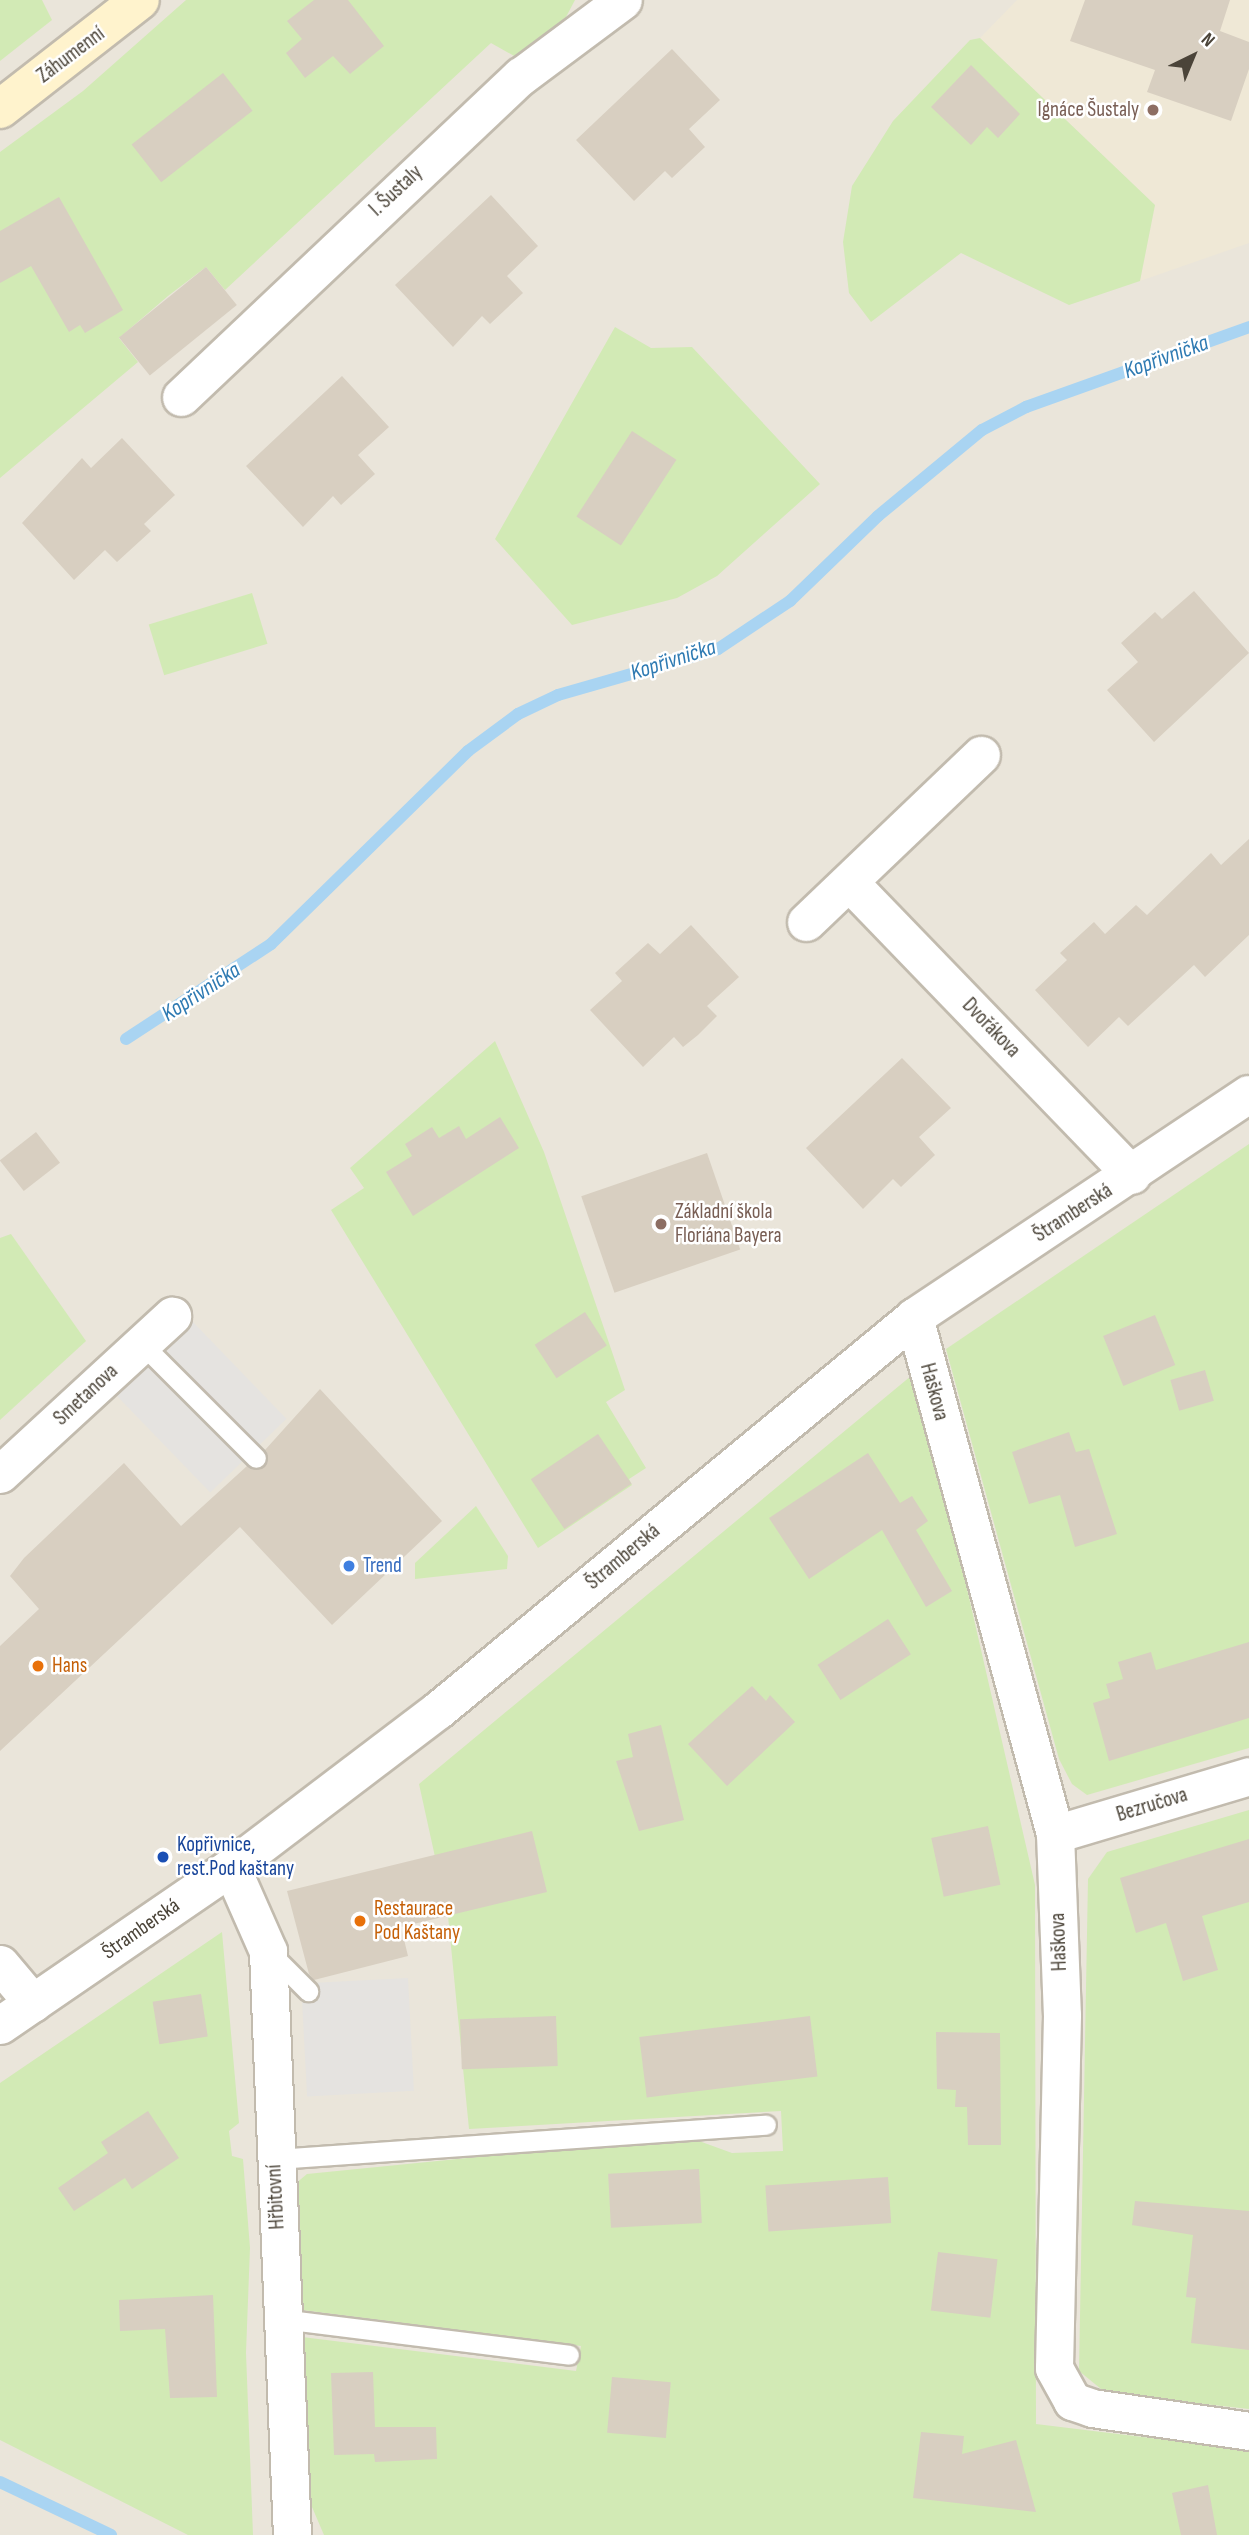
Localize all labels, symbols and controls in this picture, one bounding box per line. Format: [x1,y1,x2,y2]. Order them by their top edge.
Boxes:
street label: Záhumenní [32,21,110,89]
north arrow [1158,21,1228,91]
text: N [1196,28,1219,52]
place label: Ignáce Šustaly [1038,97,1139,123]
marker: Ignáce Šustaly [1145,102,1161,118]
street label: I. Šustaly [364,160,428,222]
water label: Kopřivnička [1120,329,1212,385]
water label: Kopřivnička [627,633,719,687]
water label: Kopřivnička [157,956,245,1028]
street label: Dvořákova [957,993,1025,1063]
street label: Štramberská [1029,1178,1117,1248]
place label: Základní škola Floriána Bayera [675,1199,782,1249]
marker: Základní škola Floriána Bayera [653,1216,669,1232]
street label: Smetanova [49,1359,123,1431]
street label: Haškova [914,1361,954,1423]
street label: Štramberská [581,1519,665,1595]
place label: Trend [363,1553,402,1579]
marker: Trend [341,1558,357,1574]
place label: Hans [52,1653,87,1679]
marker: Hans [30,1658,46,1674]
street label: Bezručova [1113,1782,1191,1828]
place label: Kopřivnice, rest.Pod kaštany [177,1832,294,1882]
marker: Kopřivnice, rest.Pod kaštany [155,1849,171,1865]
street label: Štramberská [97,1893,185,1965]
place label: Restaurace Pod Kaštany [374,1896,460,1946]
street label: Haškova [1045,1912,1073,1972]
marker: Restaurace Pod Kaštany [352,1913,368,1929]
street label: Hřbitovní [262,2164,290,2230]

